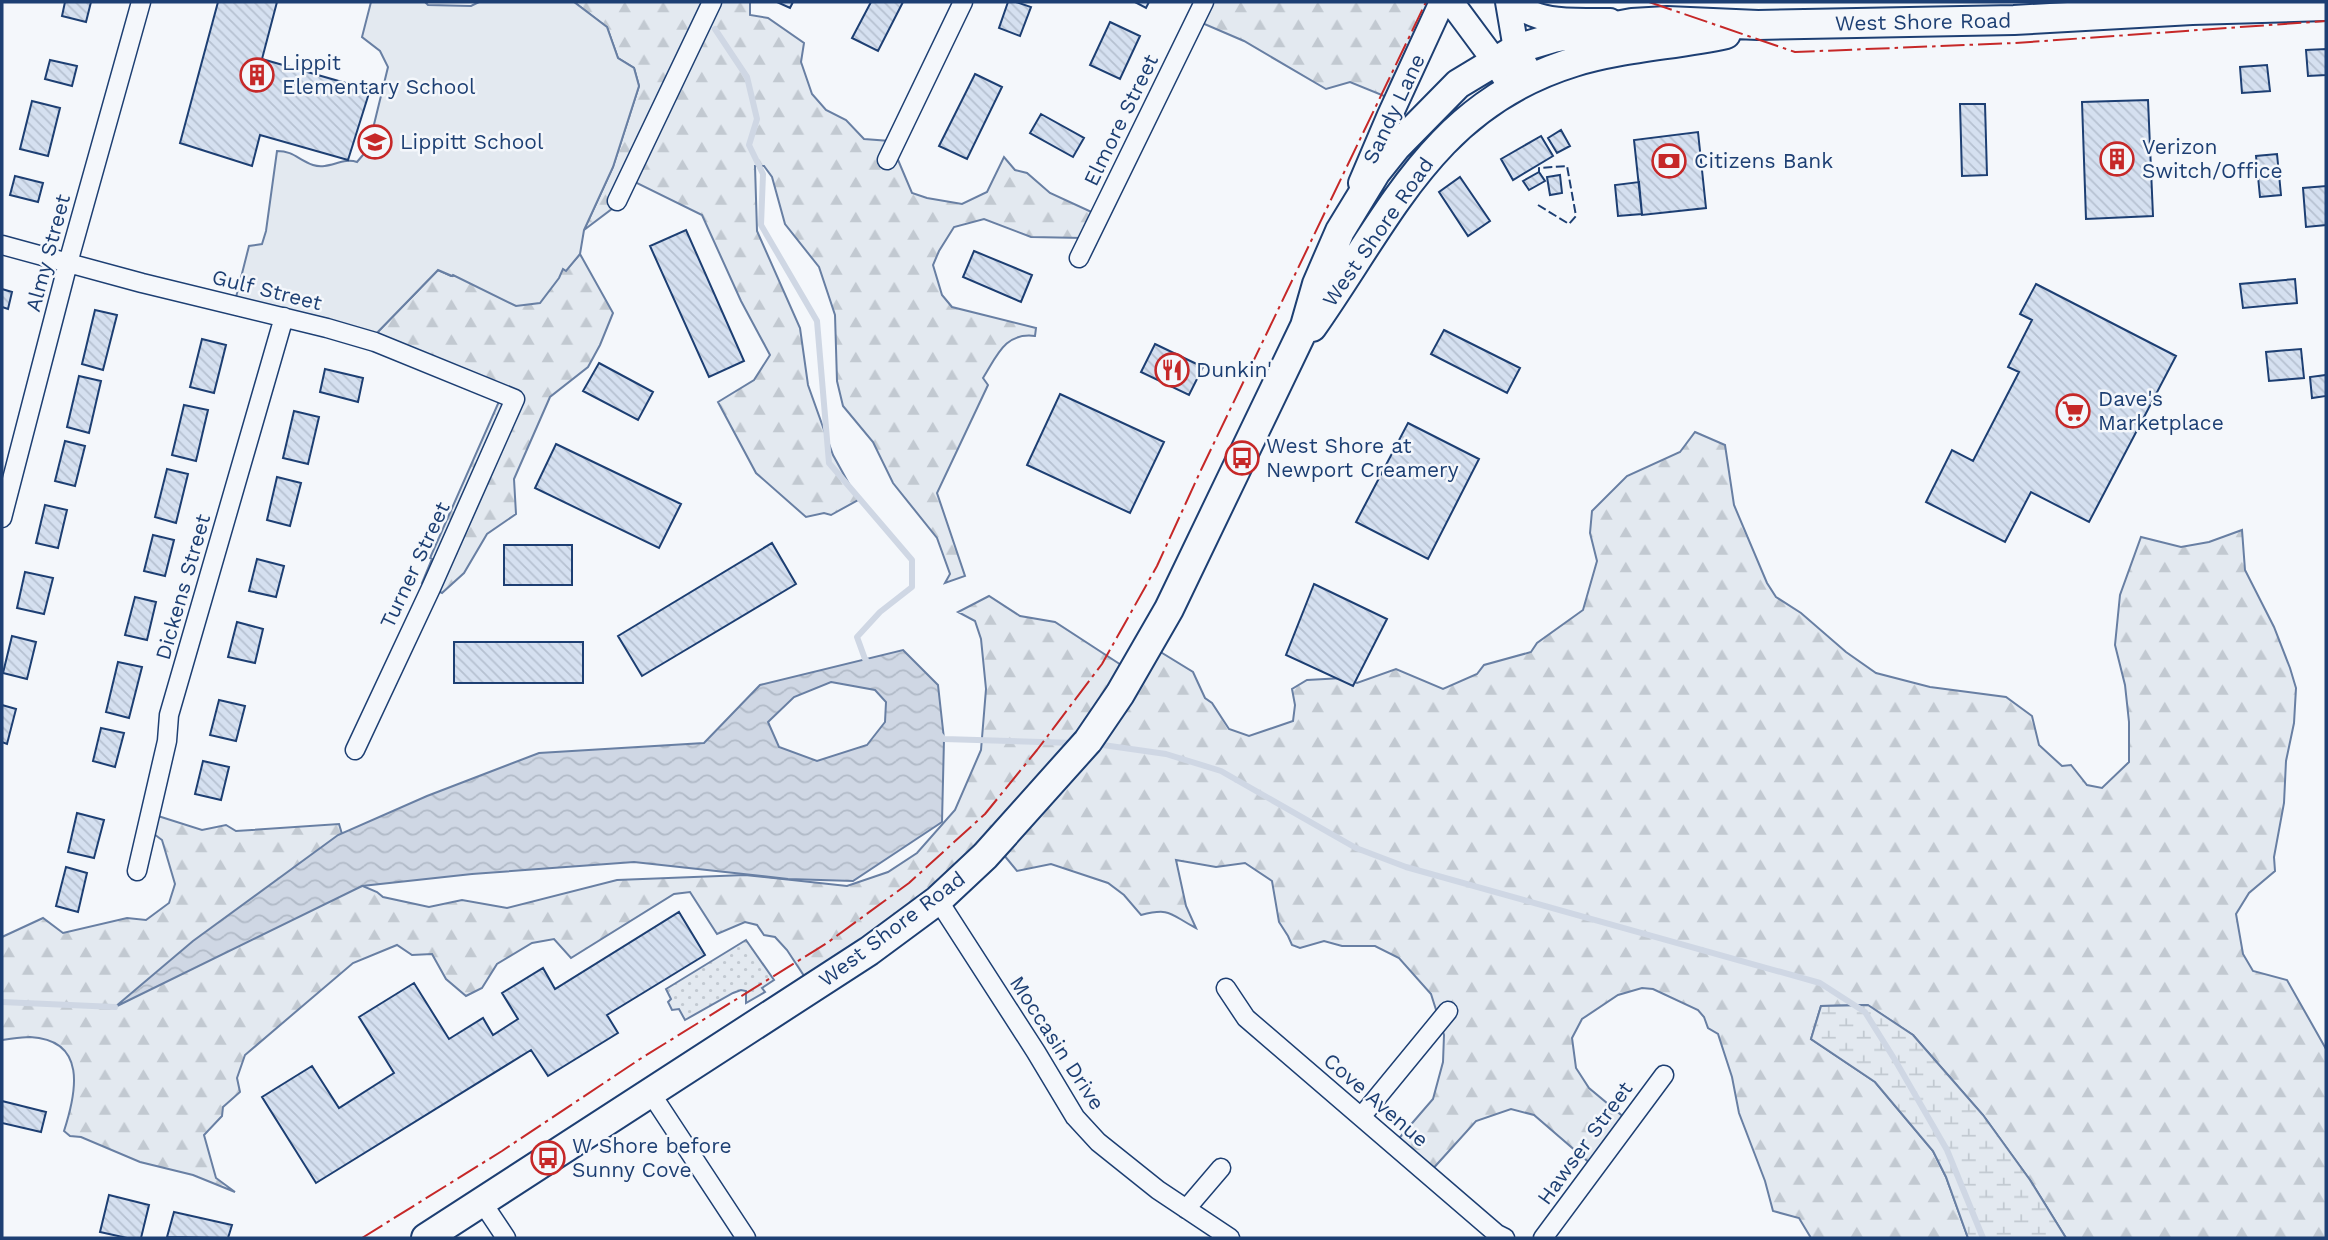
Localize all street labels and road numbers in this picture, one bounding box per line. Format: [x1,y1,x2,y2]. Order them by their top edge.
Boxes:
street label: West Shore Road [1835,7,2011,36]
street label: Elmore Street [1078,50,1163,190]
street label: Sandy Lane [1357,50,1430,168]
street label: West Shore Road [1317,152,1438,311]
street label: Almy Street [20,191,75,314]
street label: Gulf Street [210,264,325,315]
street label: Turner Street [374,498,455,632]
street label: Dickens Street [150,511,215,663]
street label: West Shore Road [814,866,970,992]
street label: Moccasin Drive [1005,971,1110,1114]
street label: Cove Avenue [1319,1047,1434,1152]
street label: Hawser Street [1532,1076,1638,1209]

